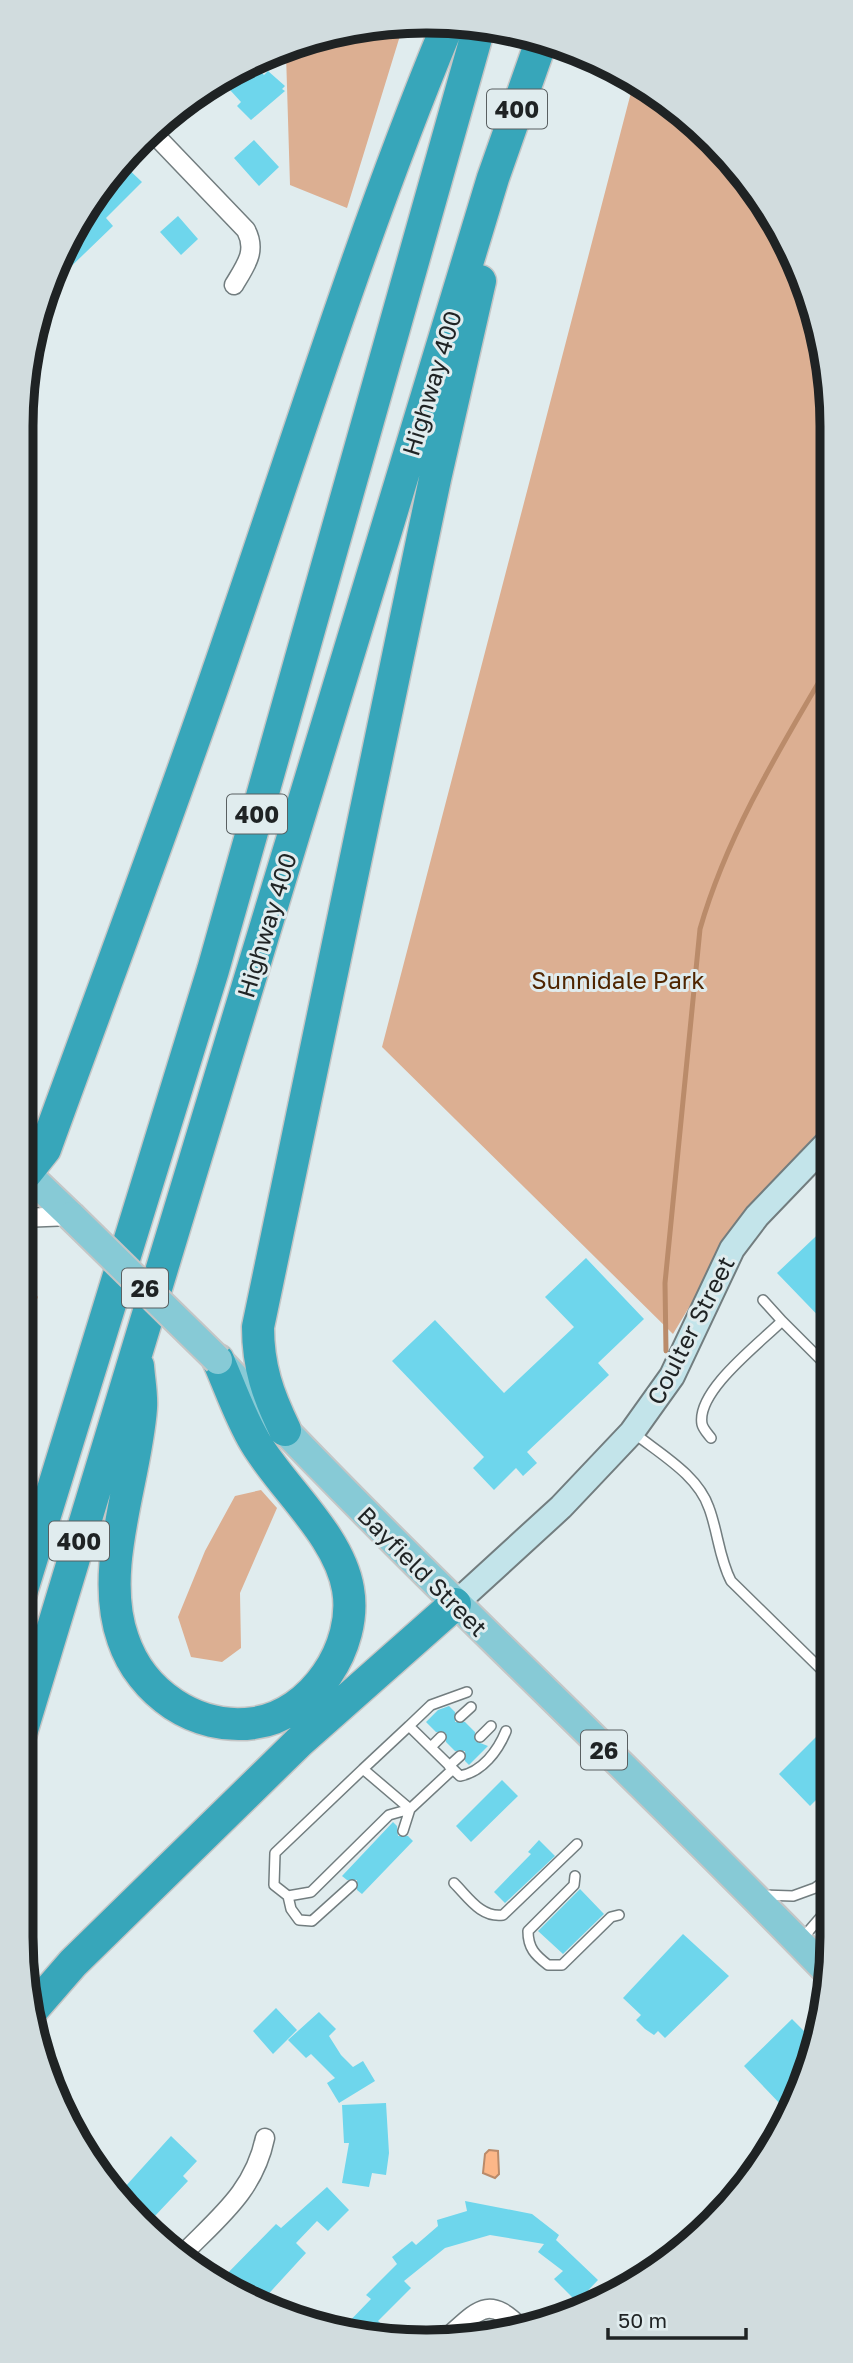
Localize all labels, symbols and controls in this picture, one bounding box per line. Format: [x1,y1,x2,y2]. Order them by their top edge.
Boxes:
road number: 400 [487,90,547,128]
street label: Highway 400 [395,307,467,459]
road number: 400 [227,794,287,834]
street label: Highway 400 [230,849,302,1001]
park label: Sunnidale Park [531,965,705,994]
street label: Coulter Street [640,1251,740,1409]
road number: 26 [122,1268,168,1308]
street label: Bayfield Street [352,1500,494,1642]
road number: 400 [49,1522,109,1560]
road number: 26 [581,1730,627,1770]
scale bar [608,2296,746,2340]
text: 50 m [618,2307,667,2333]

